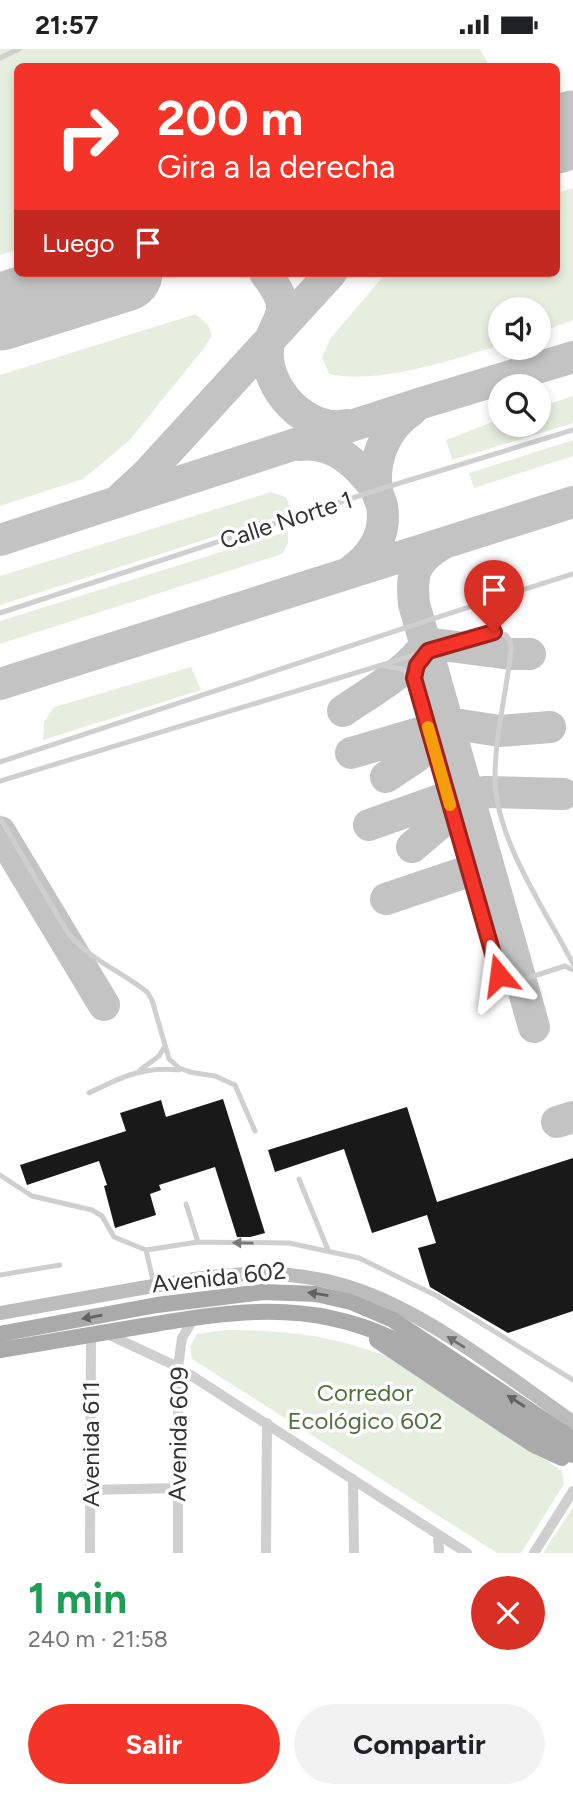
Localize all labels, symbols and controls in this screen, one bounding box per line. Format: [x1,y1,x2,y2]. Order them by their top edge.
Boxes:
text: 21:57 [35,9,98,41]
text: 200 m [157,88,303,147]
icon: right [42,91,133,182]
text: Gira a la derecha [157,148,395,186]
icon: arrive [129,224,167,262]
text: Luego [42,227,115,259]
map controls [488,297,551,437]
button: sound [488,297,551,360]
button: search [488,374,551,437]
street label: Calle Norte 1 [216,485,356,555]
pin [464,560,524,632]
icon: arrive [475,571,513,609]
position arrow [462,938,536,1012]
one-way arrow [231,1237,253,1249]
street label: Avenida 602 [150,1256,288,1298]
one-way arrow [306,1288,328,1299]
one-way arrow [81,1312,103,1323]
one-way arrow [446,1335,466,1348]
street label: Avenida 609 [162,1366,194,1502]
park label: Corredor Ecológico 602 [287,1378,443,1435]
street label: Avenida 611 [76,1381,105,1507]
one-way arrow [506,1395,526,1408]
text: 1 min [28,1573,127,1624]
button: close [471,1576,545,1650]
text: 240 m · 21:58 [28,1625,168,1653]
button: Salir [28,1704,280,1784]
button: Compartir [294,1704,545,1784]

